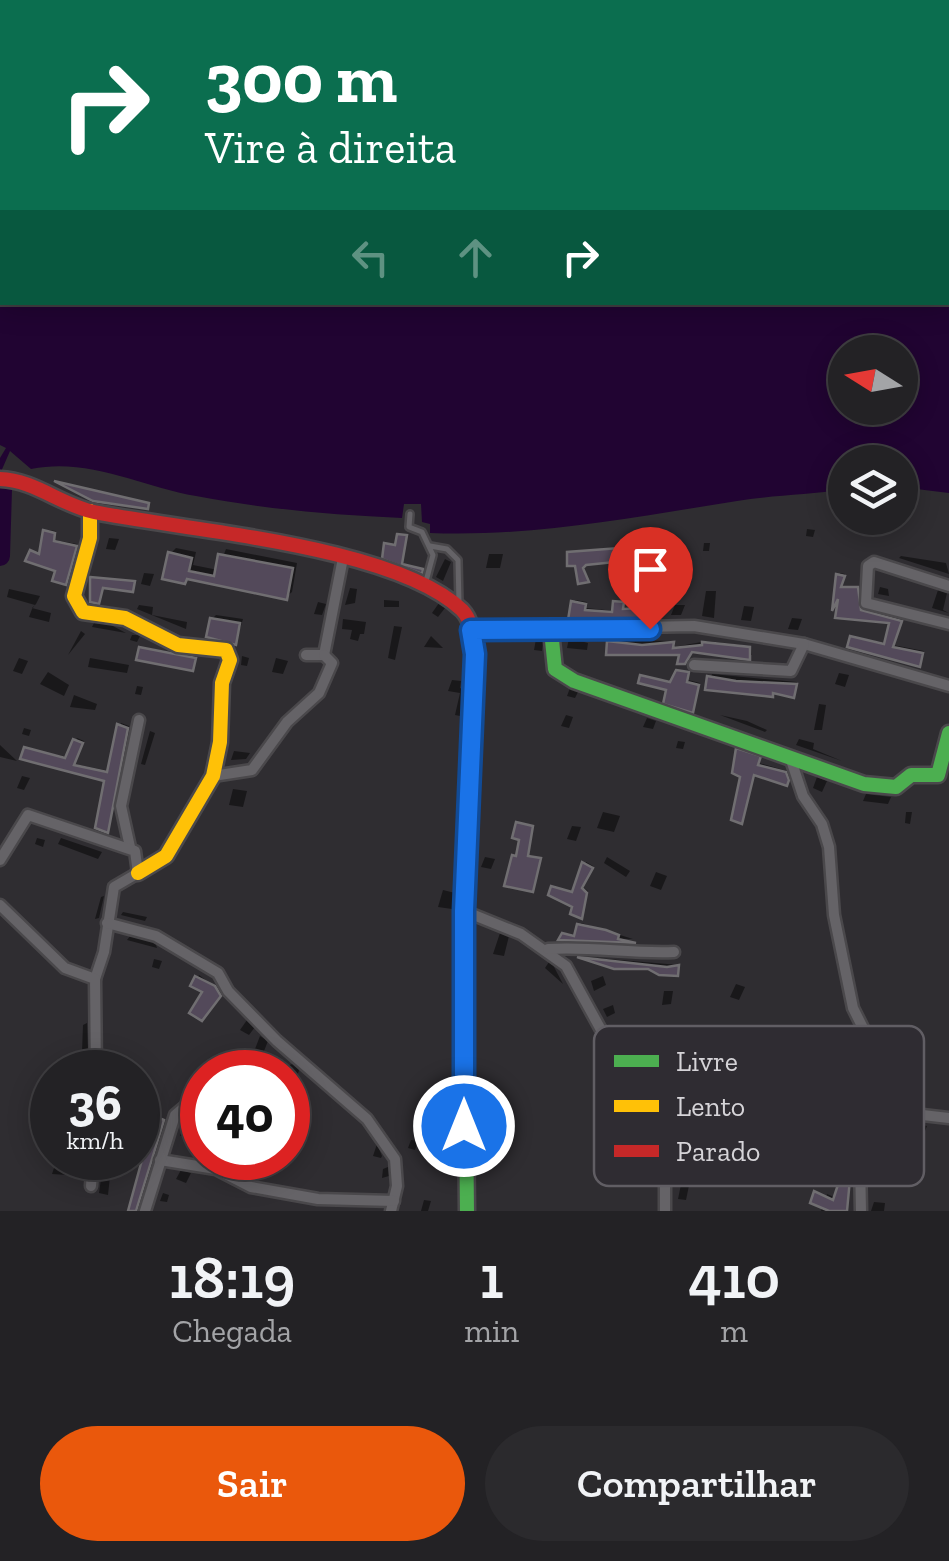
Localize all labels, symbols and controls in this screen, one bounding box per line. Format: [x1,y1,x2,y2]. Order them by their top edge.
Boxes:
text: 300 m [205,36,397,120]
icon: right [40,40,170,170]
text: Vire à direita [205,121,456,175]
icon: left [343,230,398,285]
icon: ahead [448,230,503,285]
icon: right [553,230,608,285]
north arrow [828,335,918,425]
map controls [828,335,918,535]
button: layers [828,445,918,535]
pin [608,527,693,630]
icon: arrive [623,542,678,597]
legend [594,1026,924,1186]
text: Livre [676,1045,738,1078]
speed limit sign: 40 [180,1050,310,1180]
text: 36 [68,1073,122,1133]
position arrow [412,1074,516,1178]
text: Lento [676,1090,745,1123]
text: km/h [66,1125,124,1155]
text: Parado [676,1135,760,1168]
text: 18:19 [169,1241,295,1313]
text: 1 [480,1241,504,1313]
text: 410 [688,1241,780,1313]
text: Chegada [172,1312,292,1350]
text: min [464,1312,519,1350]
text: m [720,1312,748,1350]
button: Sair [40,1426,465,1541]
button: Compartilhar [485,1426,909,1541]

